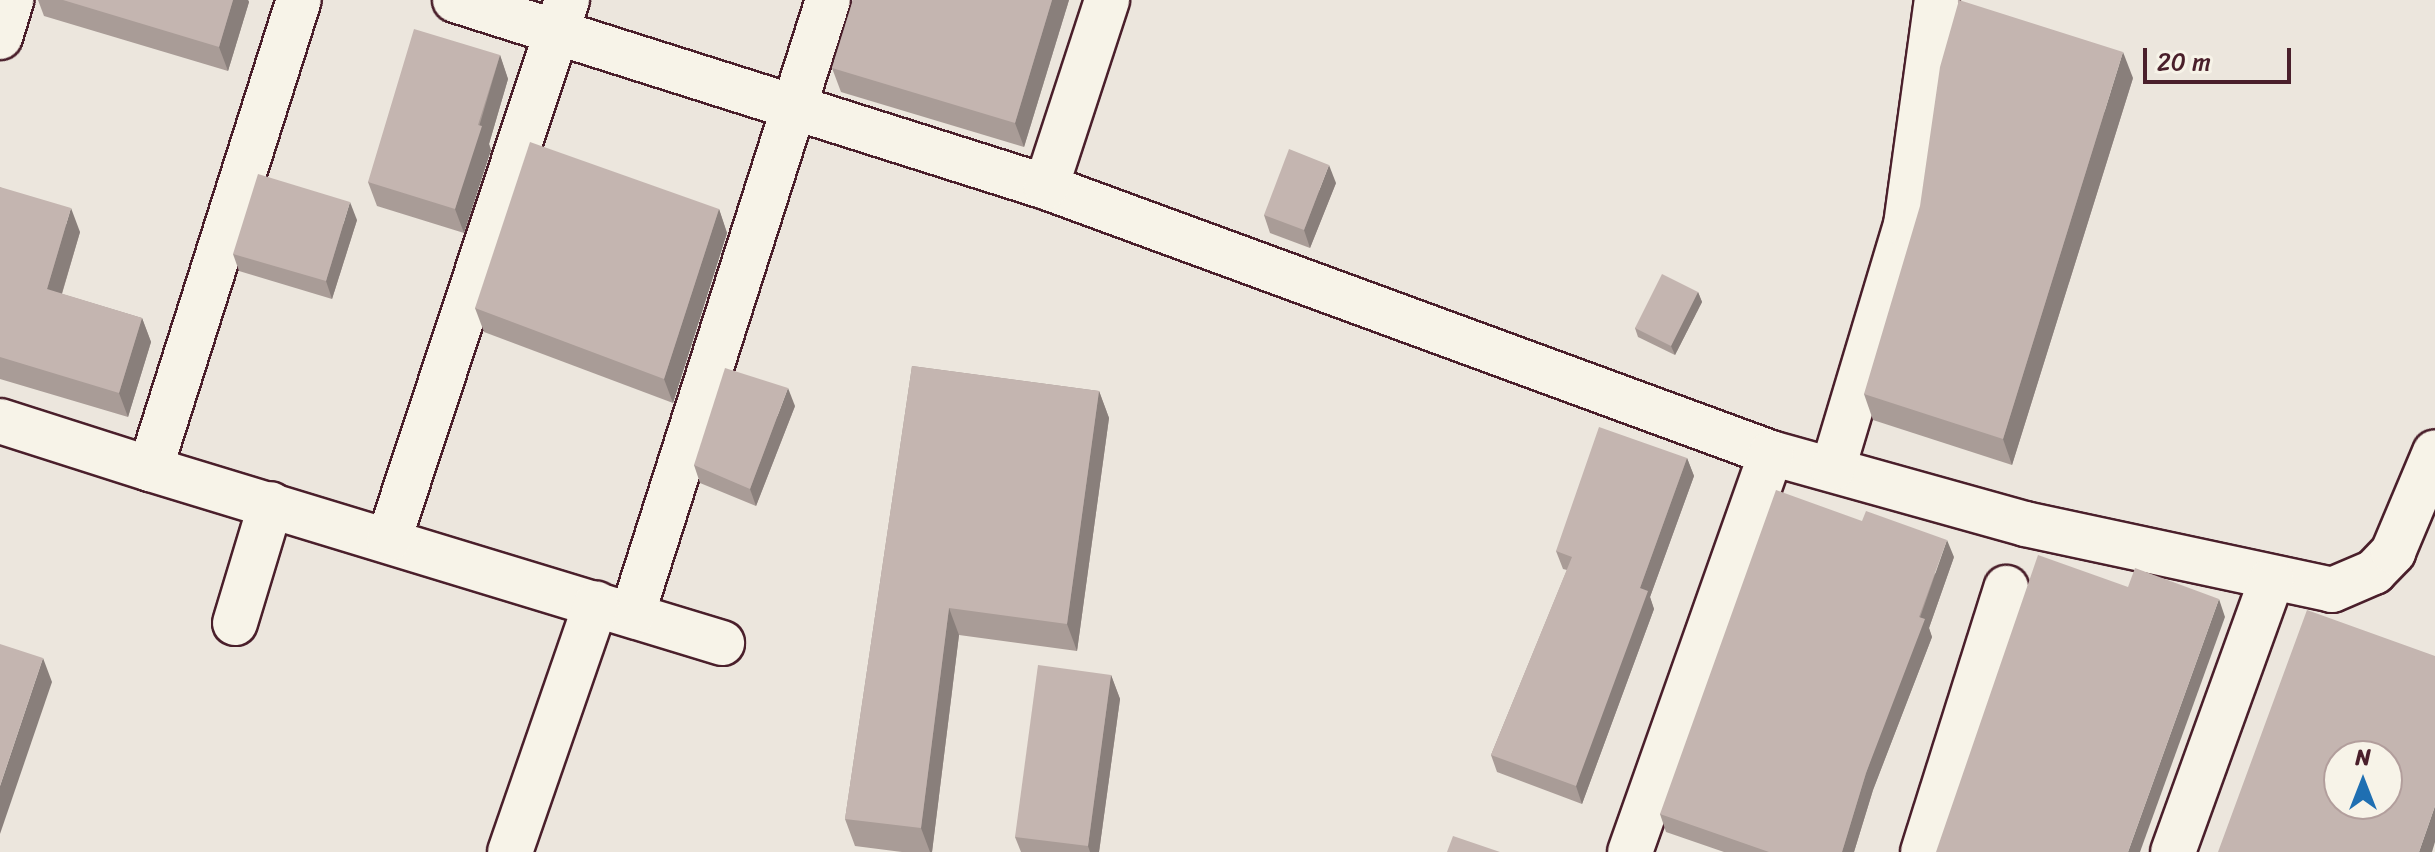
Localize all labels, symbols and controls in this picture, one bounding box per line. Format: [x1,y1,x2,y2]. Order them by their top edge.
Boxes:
scale bar [2147,32,2295,82]
text: 20 m [2157,41,2211,83]
text: N [2355,738,2371,777]
north arrow [2323,740,2403,820]

